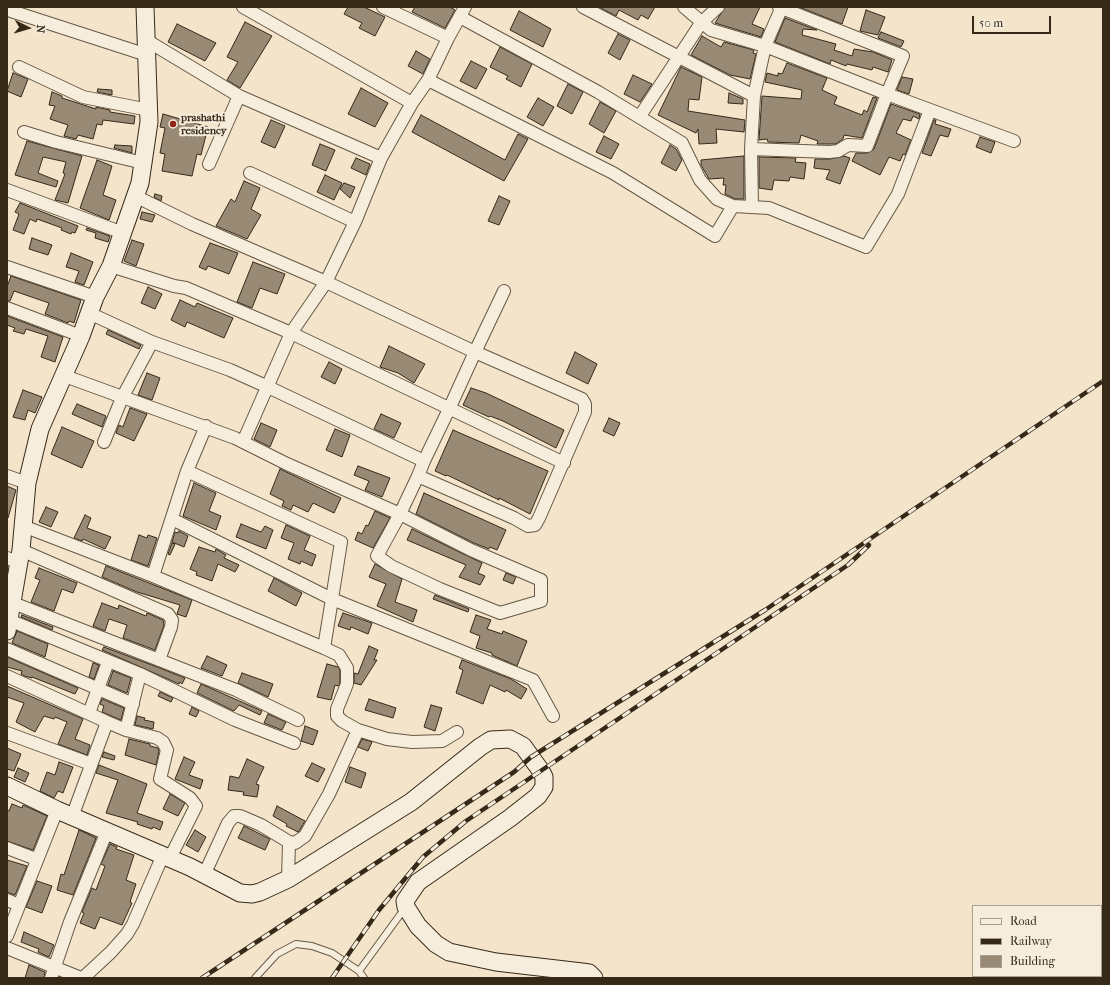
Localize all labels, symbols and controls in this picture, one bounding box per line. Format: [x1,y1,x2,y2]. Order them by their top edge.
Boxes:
north arrow [8,8,48,48]
scale bar [974,8,1053,34]
text: 50 m [979,16,1003,30]
text: N [34,24,47,34]
place label: prashathi residency [181,111,227,137]
marker: prashathi residency [168,119,178,129]
legend [972,905,1102,977]
text: Road [1010,914,1037,928]
text: Railway [1010,934,1052,948]
text: Building [1010,954,1055,968]

